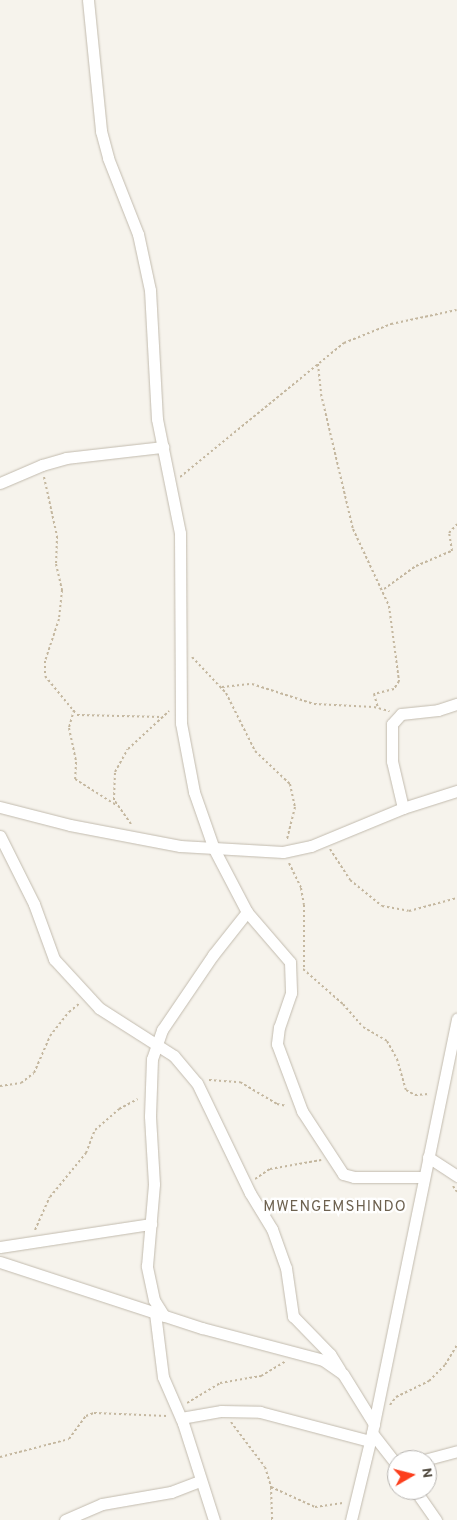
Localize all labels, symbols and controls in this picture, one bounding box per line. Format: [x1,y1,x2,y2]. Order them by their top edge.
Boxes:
district label: MWENGEMSHINDO [262,1199,408,1217]
north arrow [387,1450,437,1500]
text: N [417,1467,435,1479]

